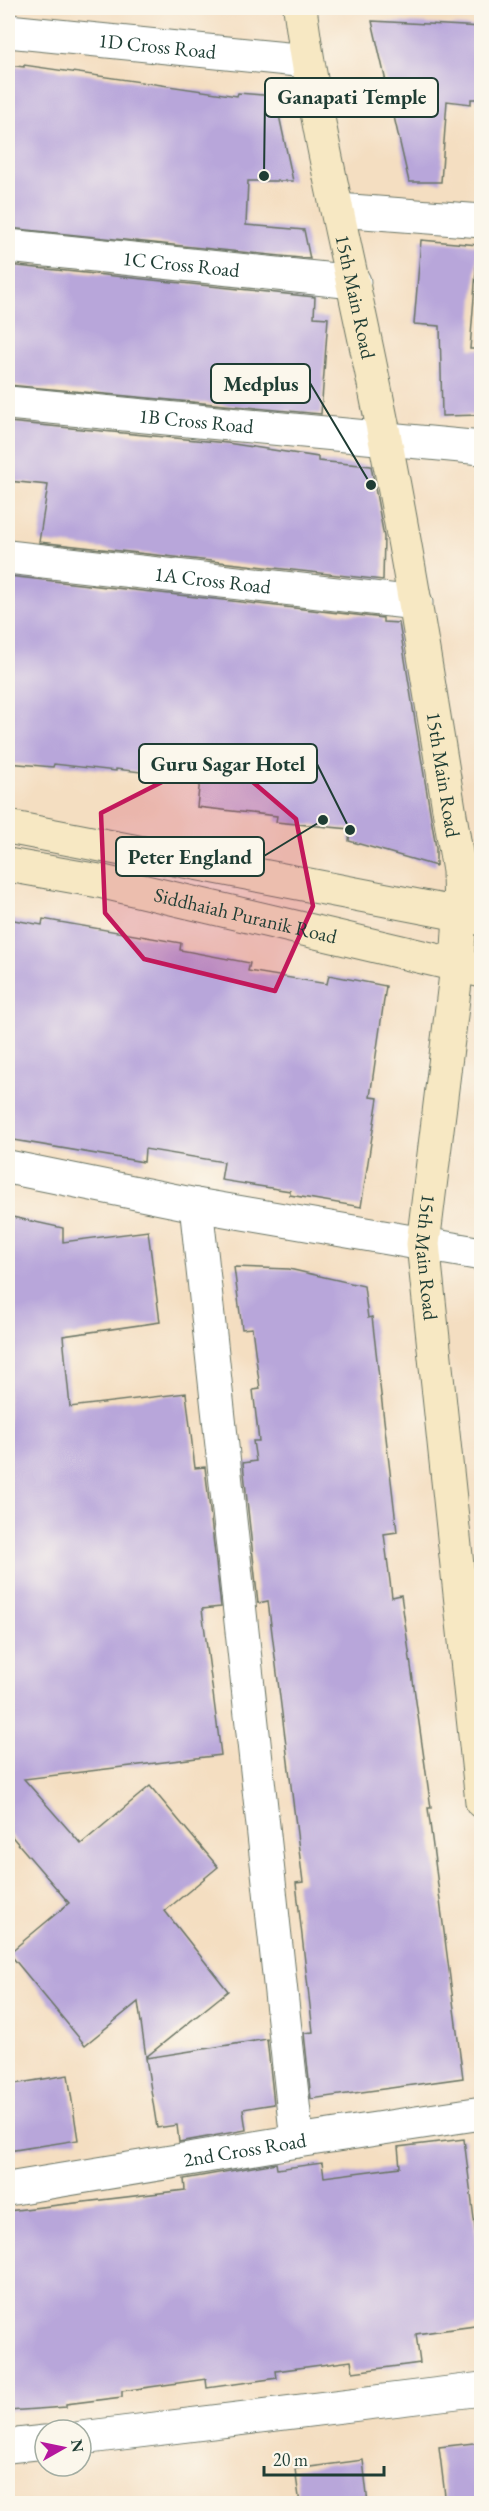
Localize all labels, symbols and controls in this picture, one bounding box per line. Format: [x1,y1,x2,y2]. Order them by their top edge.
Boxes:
street label: 1D Cross Road [97,27,218,65]
callout: Ganapati Temple [265,78,438,117]
text: Ganapati Temple [277,83,427,110]
street label: 15th Main Road [330,232,382,362]
street label: 1C Cross Road [121,245,242,283]
callout: Medplus [211,364,310,403]
text: Medplus [223,370,299,397]
street label: 1B Cross Road [138,402,255,439]
street label: 1A Cross Road [153,561,273,600]
street label: 15th Main Road [420,710,467,840]
callout: Guru Sagar Hotel [139,744,317,783]
text: Guru Sagar Hotel [151,750,305,777]
callout: Peter England [116,837,264,876]
text: Peter England [128,843,253,870]
street label: Siddhaiah Puranik Road [152,881,340,950]
street label: 15th Main Road [409,1193,444,1322]
street label: 2nd Cross Road [182,2127,309,2173]
north arrow [33,2418,93,2478]
text: N [66,2438,89,2454]
scale bar [264,2439,384,2477]
text: 20 m [273,2448,308,2471]

